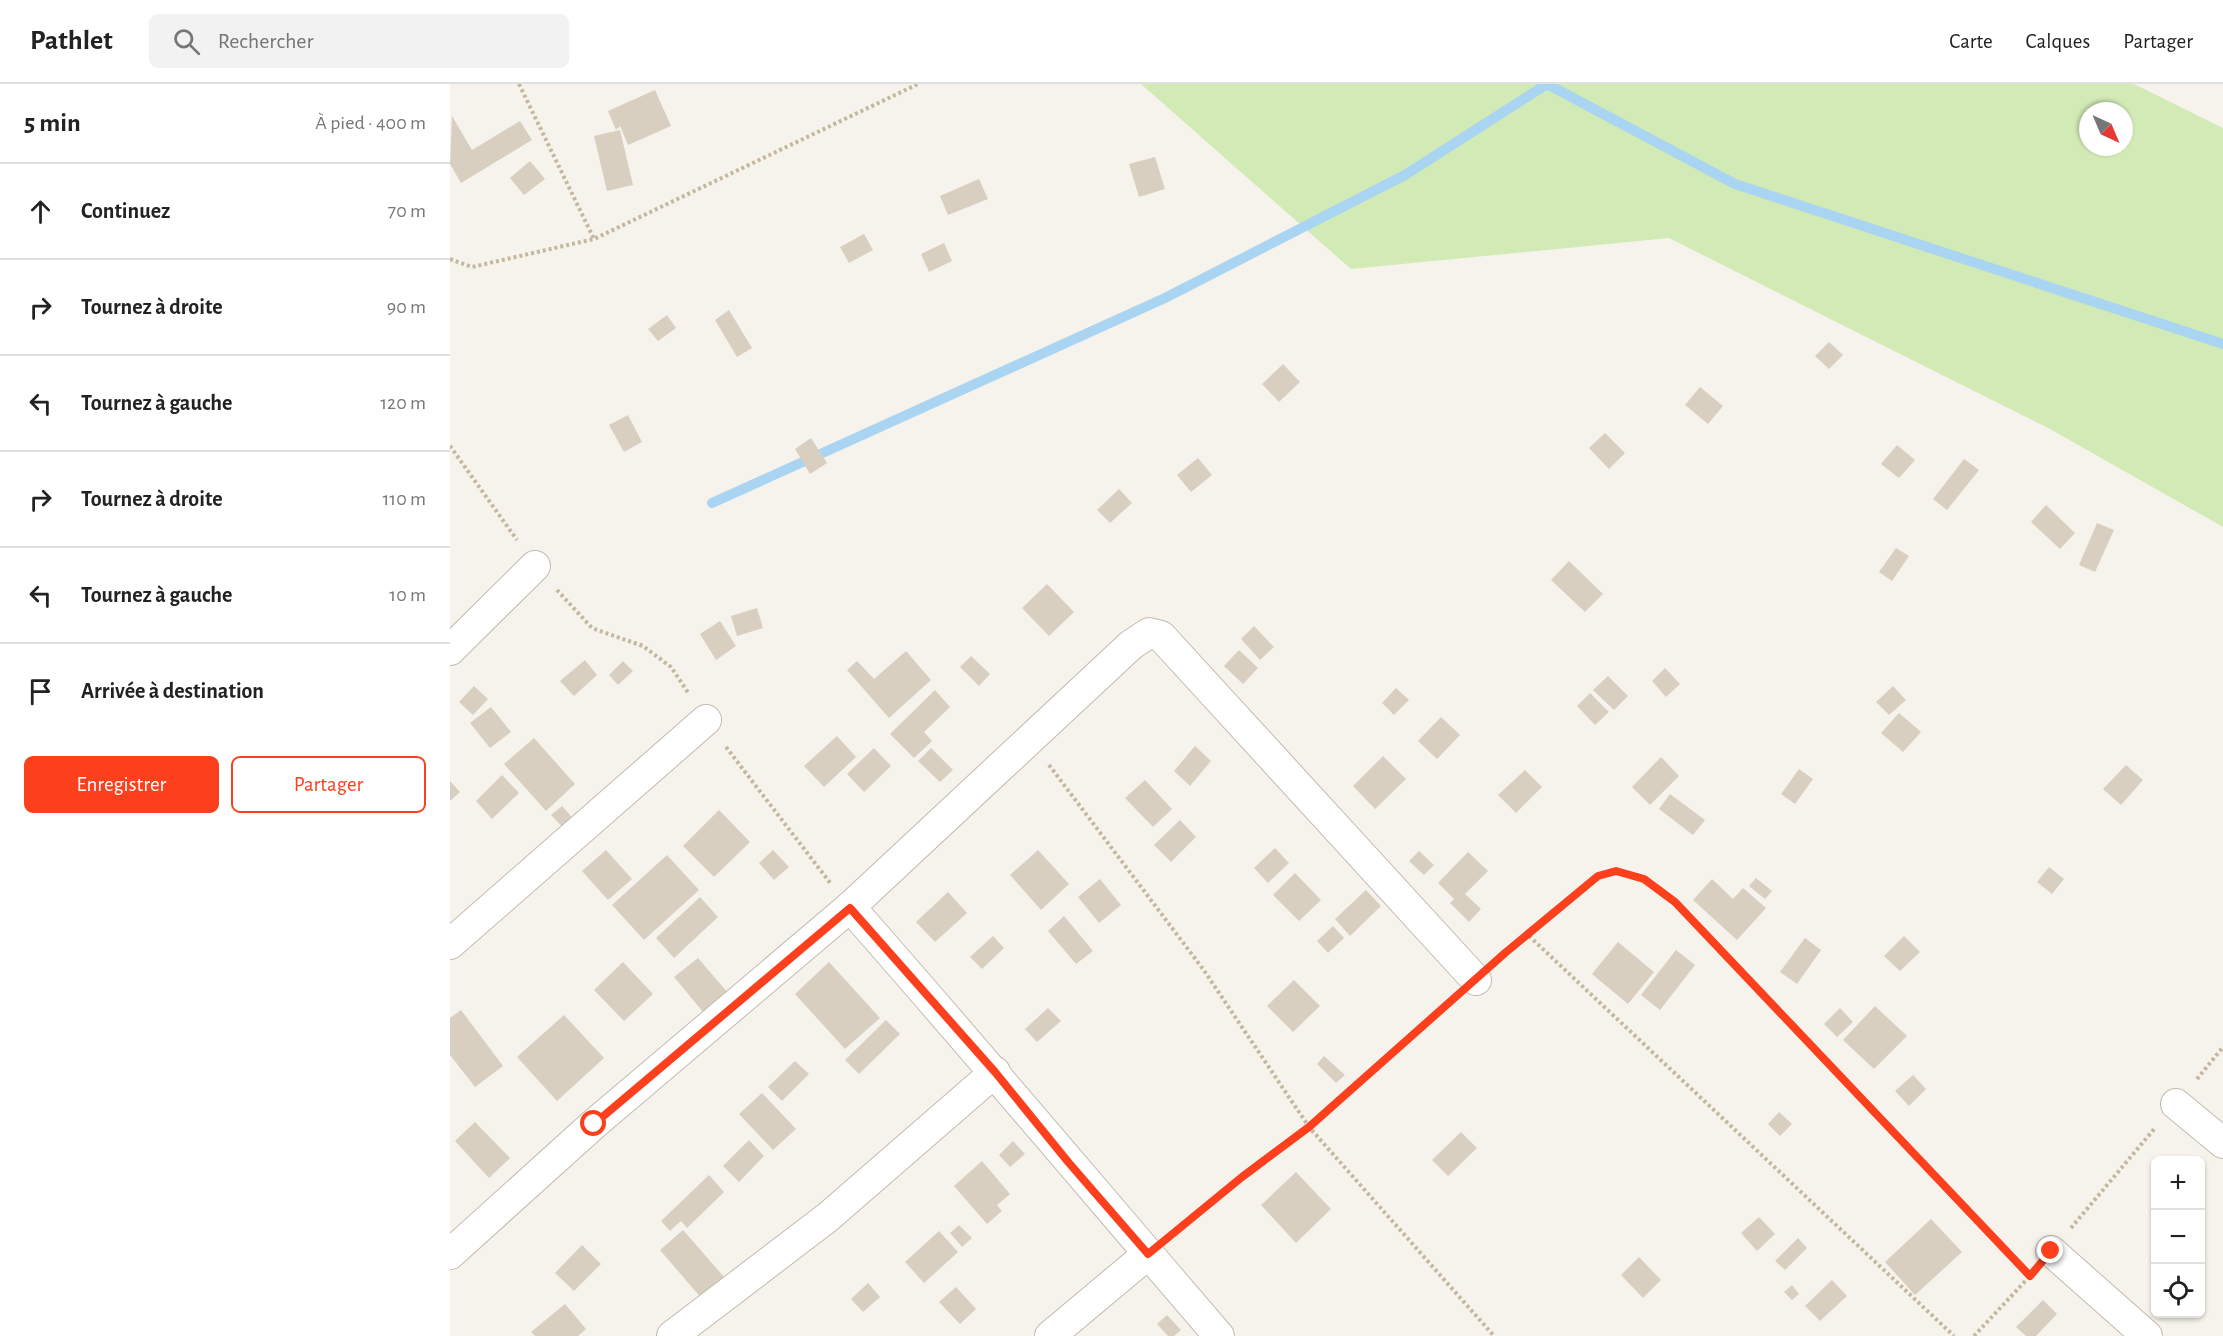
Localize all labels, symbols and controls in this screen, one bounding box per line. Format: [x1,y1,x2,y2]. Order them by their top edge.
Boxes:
search box [149,14,569,68]
icon: search [170,25,203,58]
text: Pathlet [30,27,113,55]
text: Rechercher [218,30,314,52]
text: Carte [1949,31,1993,52]
text: Calques [2026,31,2090,52]
text: Partager [2123,31,2193,52]
north arrow [2079,102,2133,156]
text: 5 min [24,110,81,136]
text: À pied · 400 m [315,113,426,133]
icon: ahead [24,195,57,228]
text: Continuez [81,200,170,222]
text: 70 m [388,201,426,221]
icon: right [24,291,57,324]
text: Tournez à droite [81,296,223,318]
text: 90 m [387,297,426,317]
icon: left [24,387,57,420]
text: Tournez à gauche [81,392,232,414]
text: 120 m [380,393,426,413]
icon: right [24,483,57,516]
text: Tournez à droite [81,488,223,510]
text: 110 m [382,489,426,509]
icon: left [24,579,57,612]
text: Tournez à gauche [81,584,232,606]
text: 10 m [389,585,426,605]
icon: arrive [24,675,57,708]
text: Arrivée à destination [81,680,264,702]
button: Enregistrer [24,756,219,813]
button: Partager [231,756,426,813]
route start [580,1110,606,1136]
map controls [2151,1156,2205,1318]
button: + [2151,1156,2205,1210]
button: − [2151,1210,2205,1264]
route end [2037,1237,2063,1263]
button: locate [2151,1264,2205,1318]

